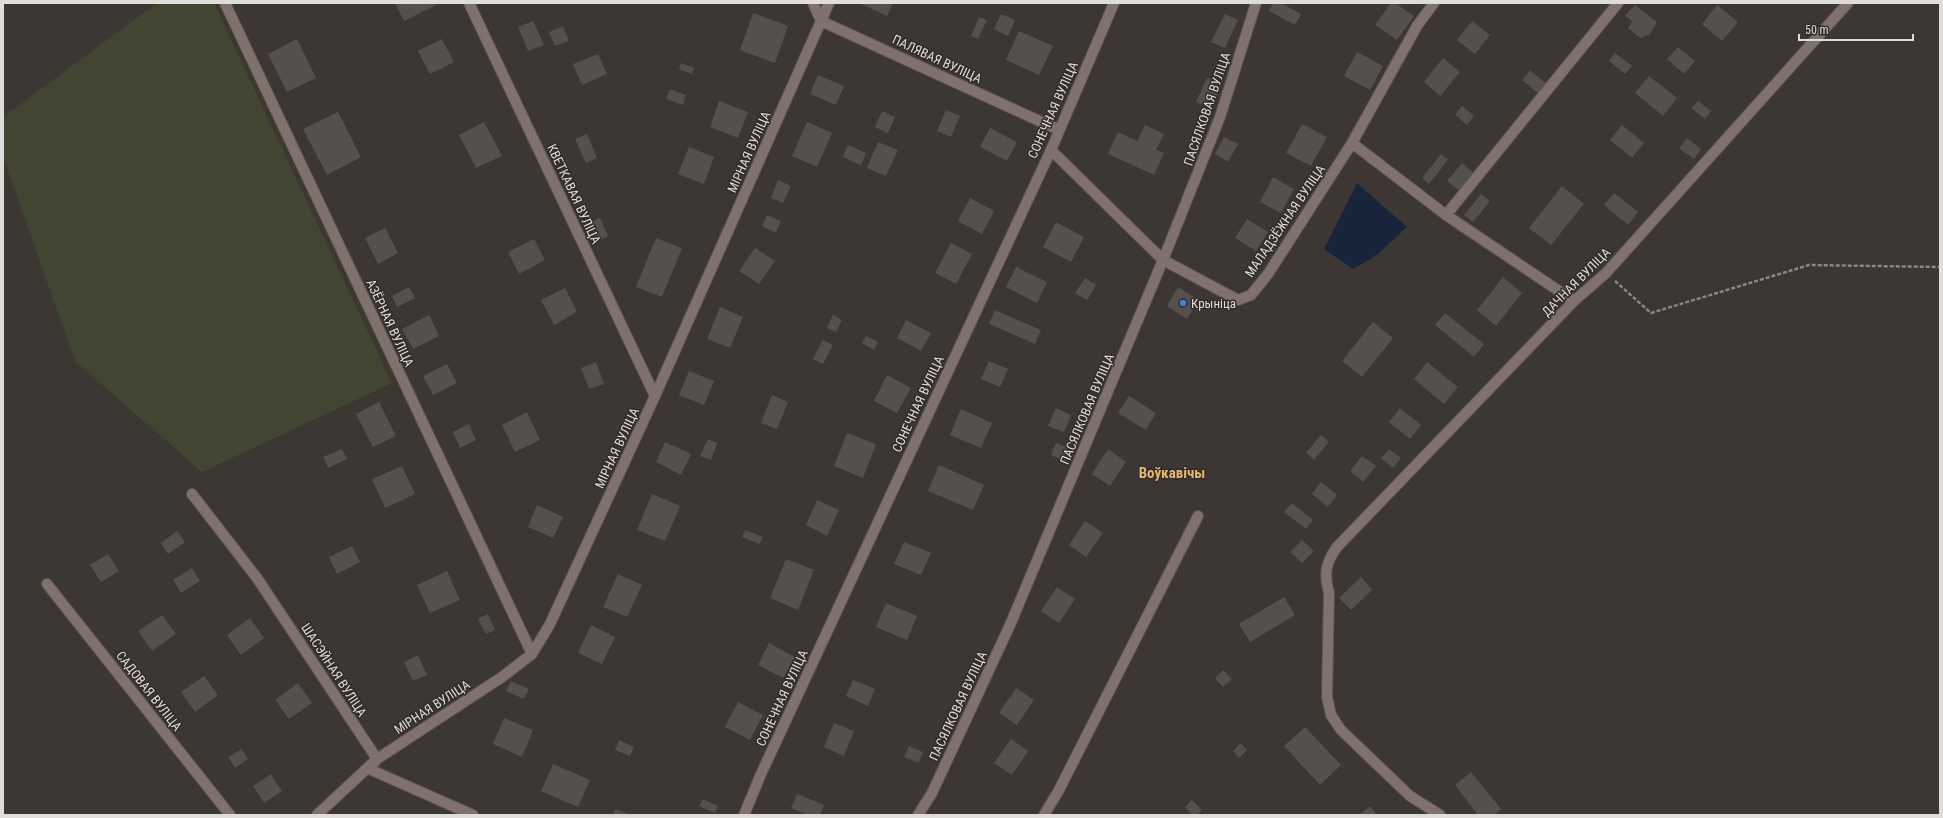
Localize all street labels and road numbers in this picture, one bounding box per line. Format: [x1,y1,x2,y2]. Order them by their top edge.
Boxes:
street label: ПАЛЯВАЯ ВУЛІЦА [890,32,985,86]
street label: ПАСЯЛКОВАЯ ВУЛІЦА [1181,50,1234,168]
street label: СОНЕЧНАЯ ВУЛІЦА [1025,59,1081,161]
street label: МІРНАЯ ВУЛІЦА [724,109,774,195]
street label: КВЕТКАВАЯ ВУЛІЦА [544,142,604,247]
street label: МАЛАДЗЁЖНАЯ ВУЛІЦА [1242,162,1328,280]
street label: ДАЧНАЯ ВУЛІЦА [1539,244,1614,319]
street label: АЗЁРНАЯ ВУЛІЦА [363,277,417,370]
street label: ПАСЯЛКОВАЯ ВУЛІЦА [1057,351,1117,467]
street label: СОНЕЧНАЯ ВУЛІЦА [889,353,947,455]
street label: МІРНАЯ ВУЛІЦА [592,405,642,491]
street label: ШАСЭЙНАЯ ВУЛІЦА [298,621,370,720]
street label: СОНЕЧНАЯ ВУЛІЦА [753,647,811,749]
street label: САДОВАЯ ВУЛІЦА [113,648,185,734]
street label: ПАСЯЛКОВАЯ ВУЛІЦА [926,648,990,763]
street label: МІРНАЯ ВУЛІЦА [391,677,473,737]

